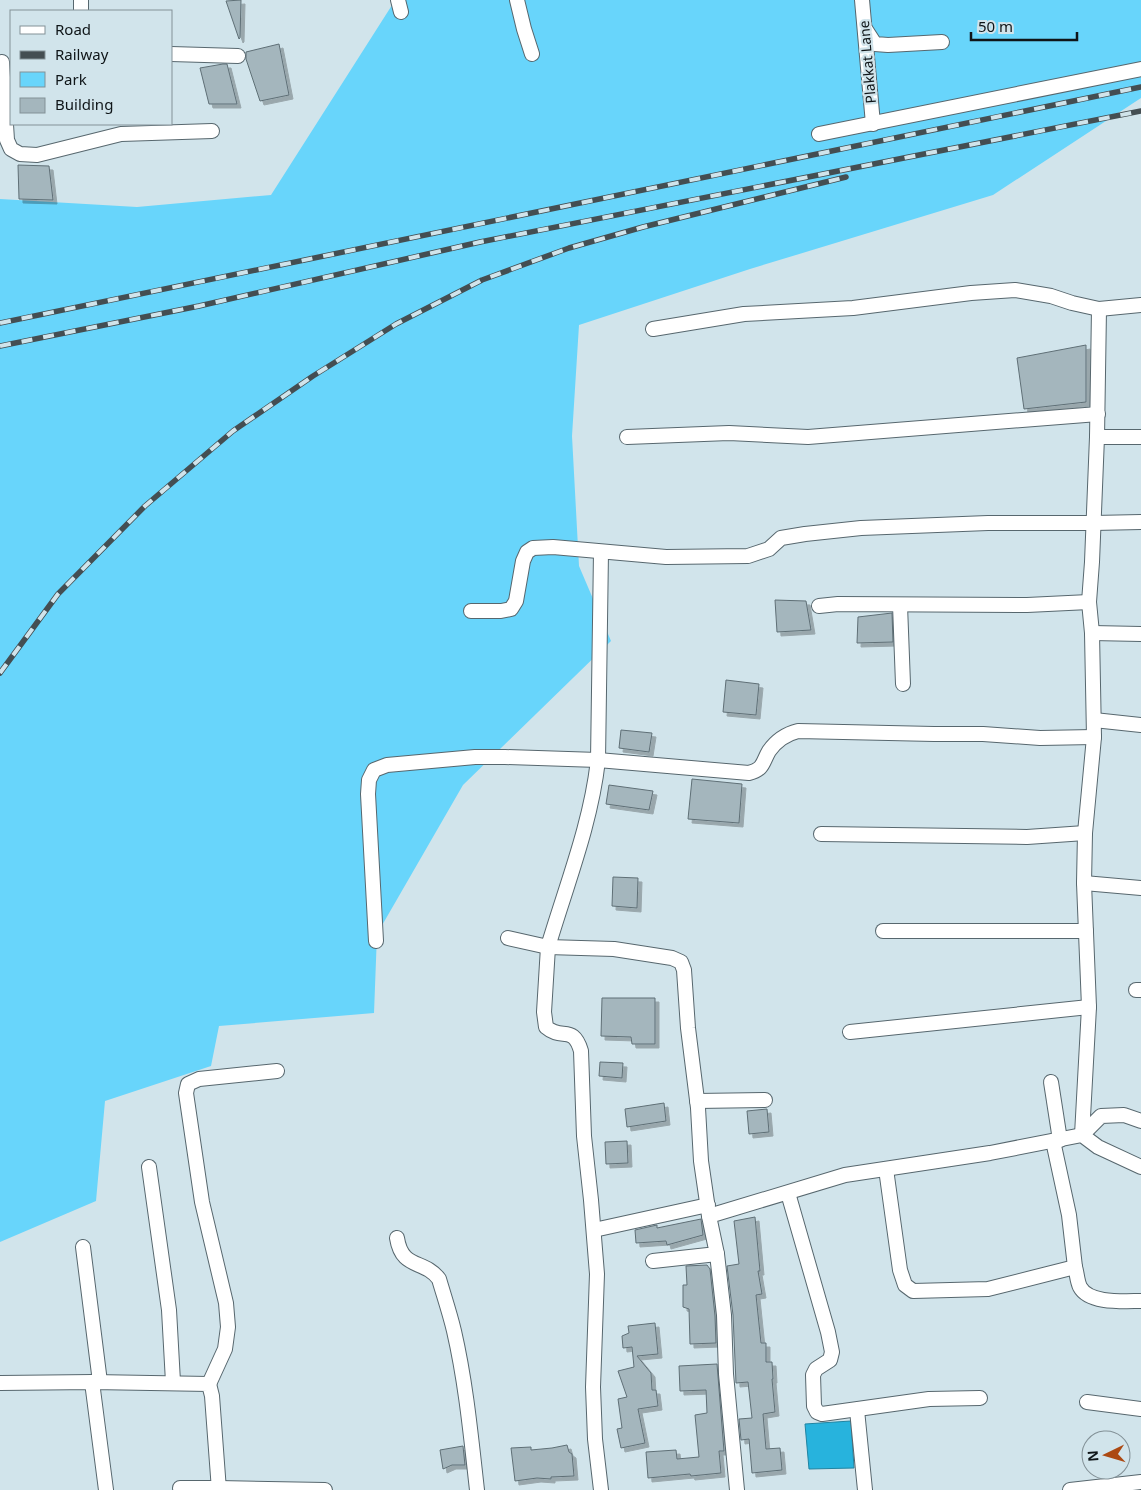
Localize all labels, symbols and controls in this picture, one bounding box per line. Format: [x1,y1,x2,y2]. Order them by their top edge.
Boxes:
legend [10,10,172,125]
scale bar [971,10,1077,42]
text: 50 m [978,16,1013,36]
text: Road [55,19,91,39]
street label: Plakkat Lane [854,20,880,104]
text: Railway [55,44,109,64]
text: Park [55,69,87,89]
text: Building [55,94,113,114]
north arrow [1081,1430,1131,1480]
text: N [1083,1450,1103,1463]

